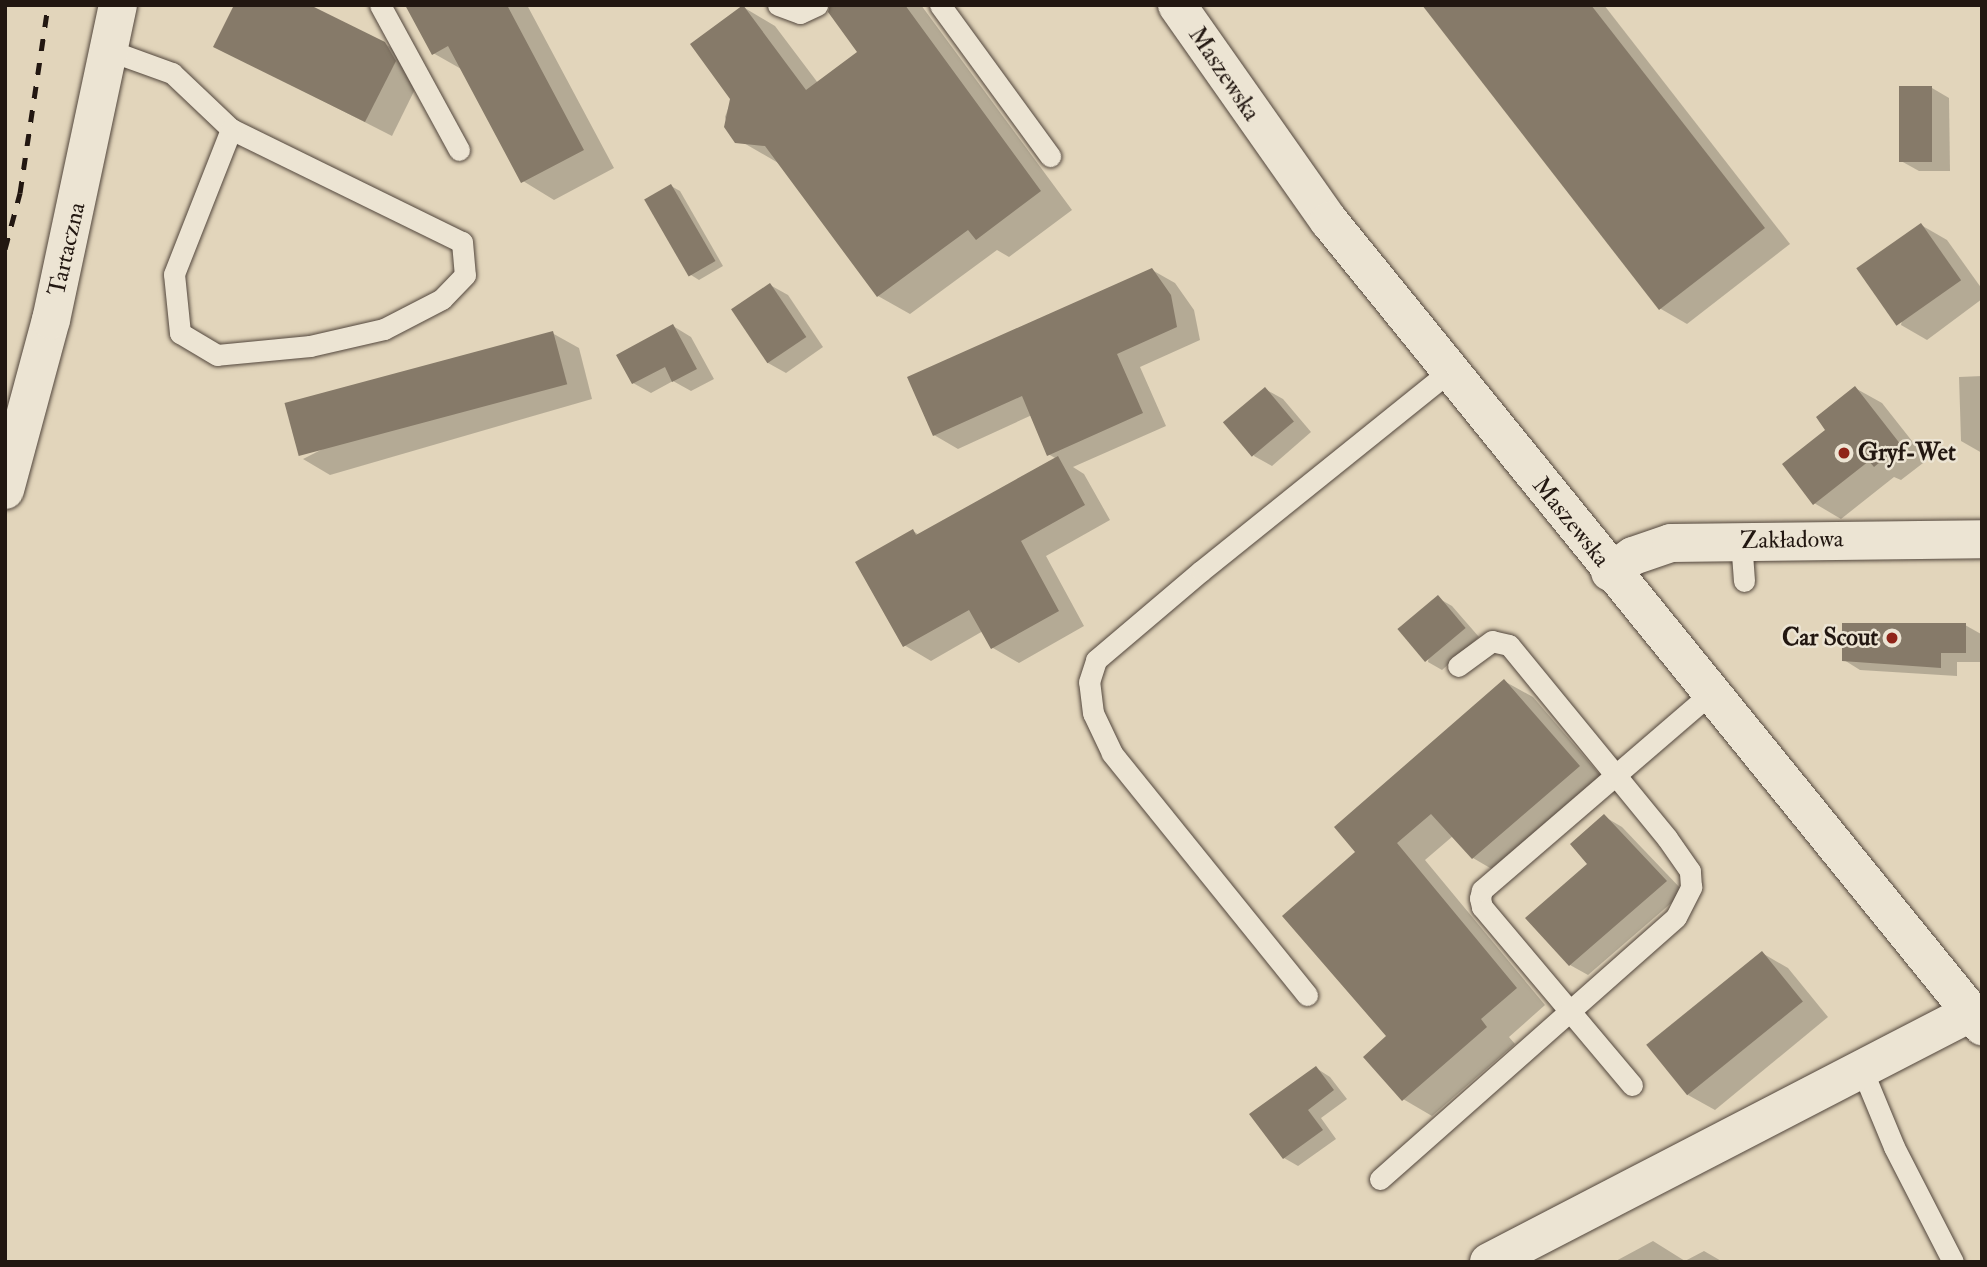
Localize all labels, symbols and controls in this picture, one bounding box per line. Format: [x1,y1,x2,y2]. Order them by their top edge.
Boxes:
street label: Maszewska [1182,22,1266,126]
street label: Tartaczna [42,199,92,299]
place label: Gryf-Wet [1858,439,1956,467]
marker: Gryf-Wet [1836,445,1852,461]
street label: Maszewska [1526,471,1616,573]
street label: Zakładowa [1740,525,1844,555]
place label: Car Scout [1782,624,1878,652]
marker: Car Scout [1884,630,1900,646]

